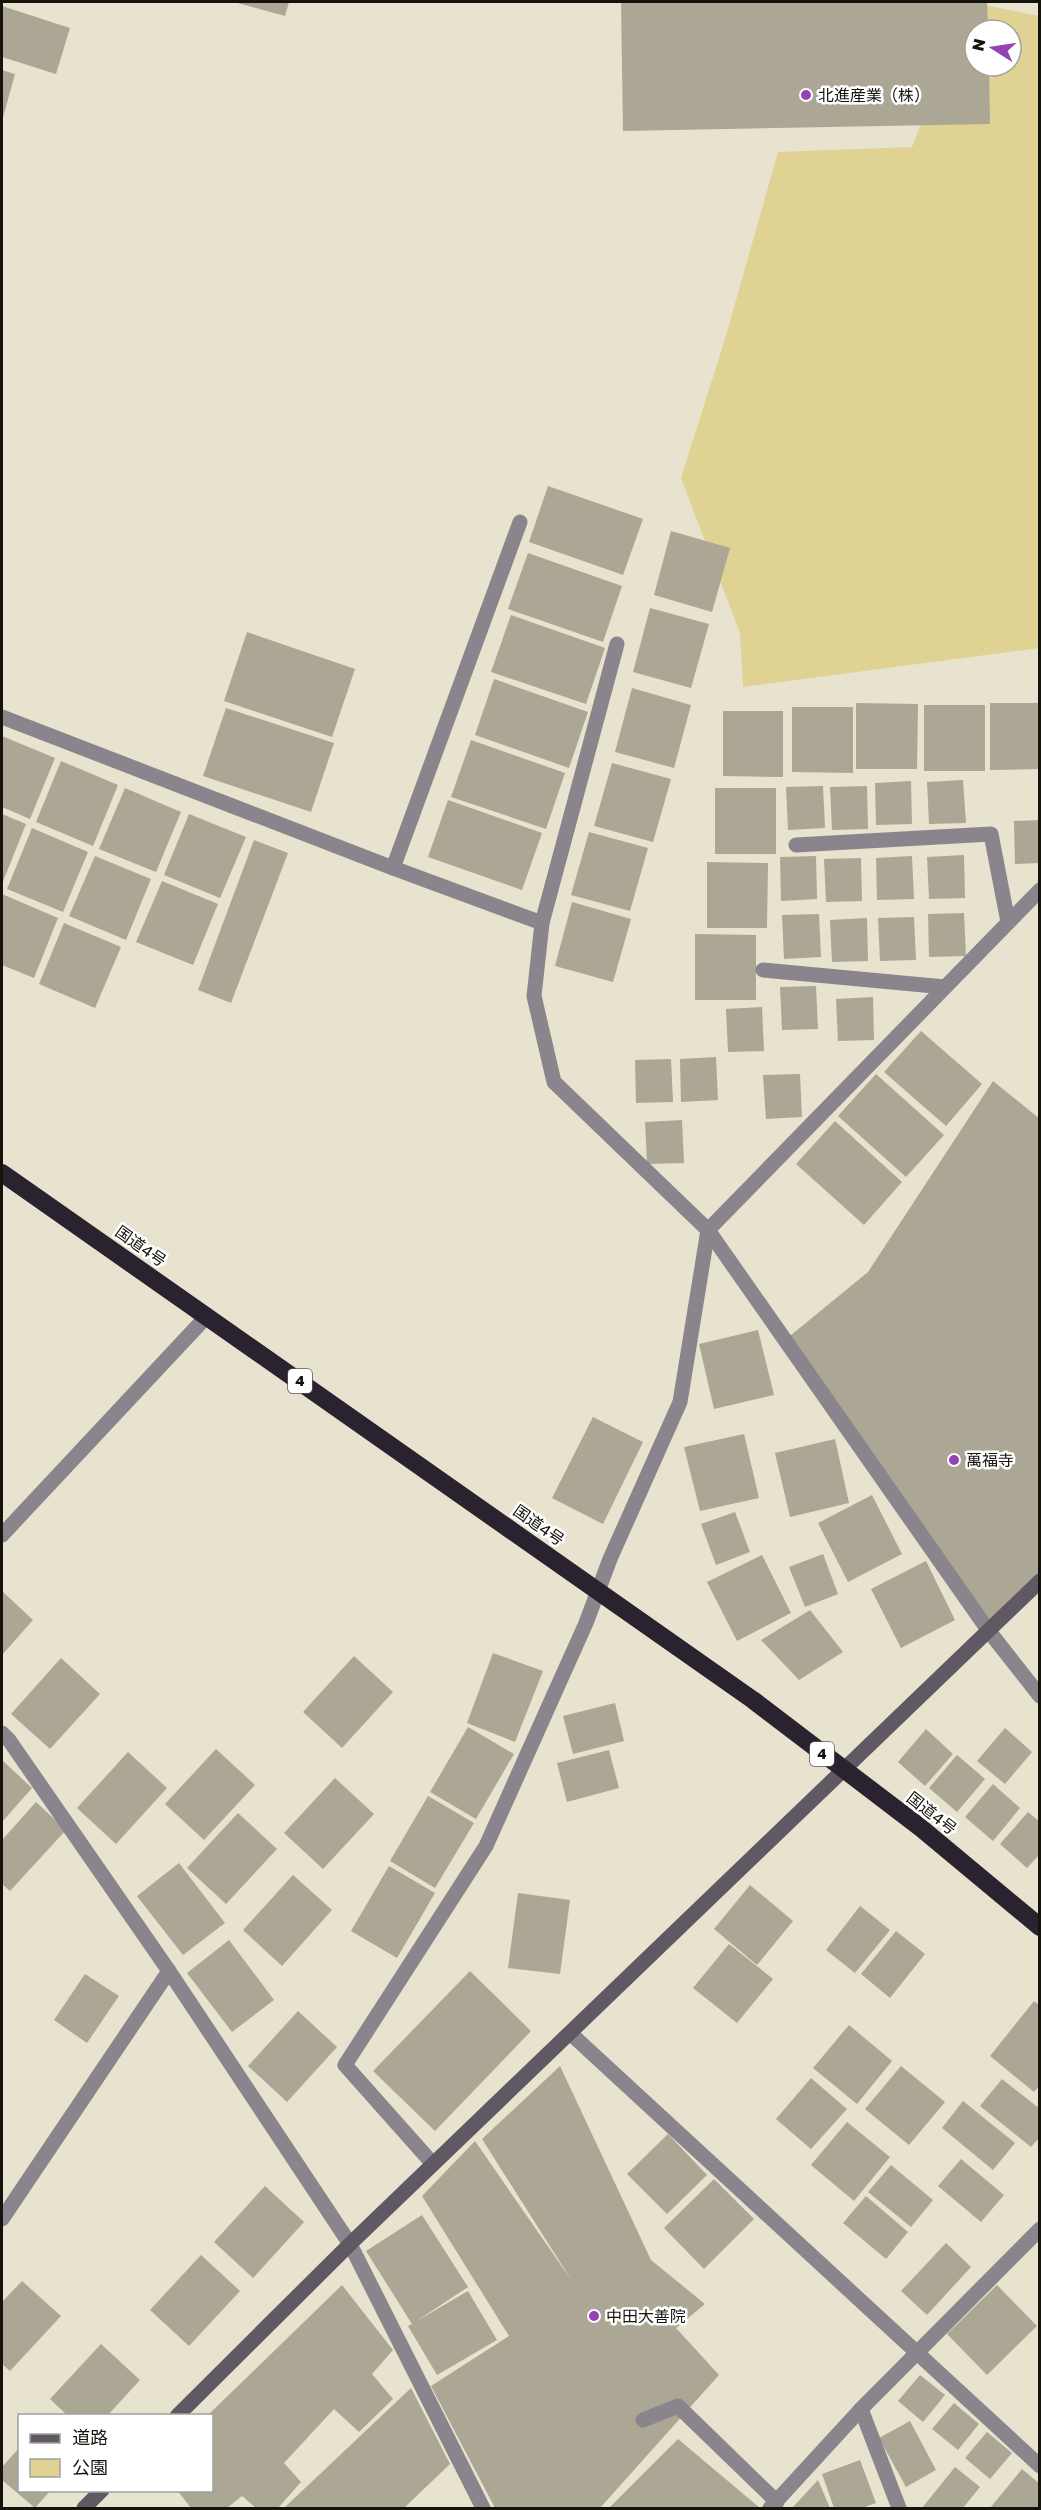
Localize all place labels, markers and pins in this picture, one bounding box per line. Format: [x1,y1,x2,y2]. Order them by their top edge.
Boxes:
place label: 北進産業（株） [818,85,930,105]
marker: 北進産業（株） [799,88,813,102]
place label: 萬福寺 [966,1450,1014,1470]
marker: 萬福寺 [947,1453,961,1467]
place label: 中田大善院 [606,2306,686,2326]
marker: 中田大善院 [587,2309,601,2323]

